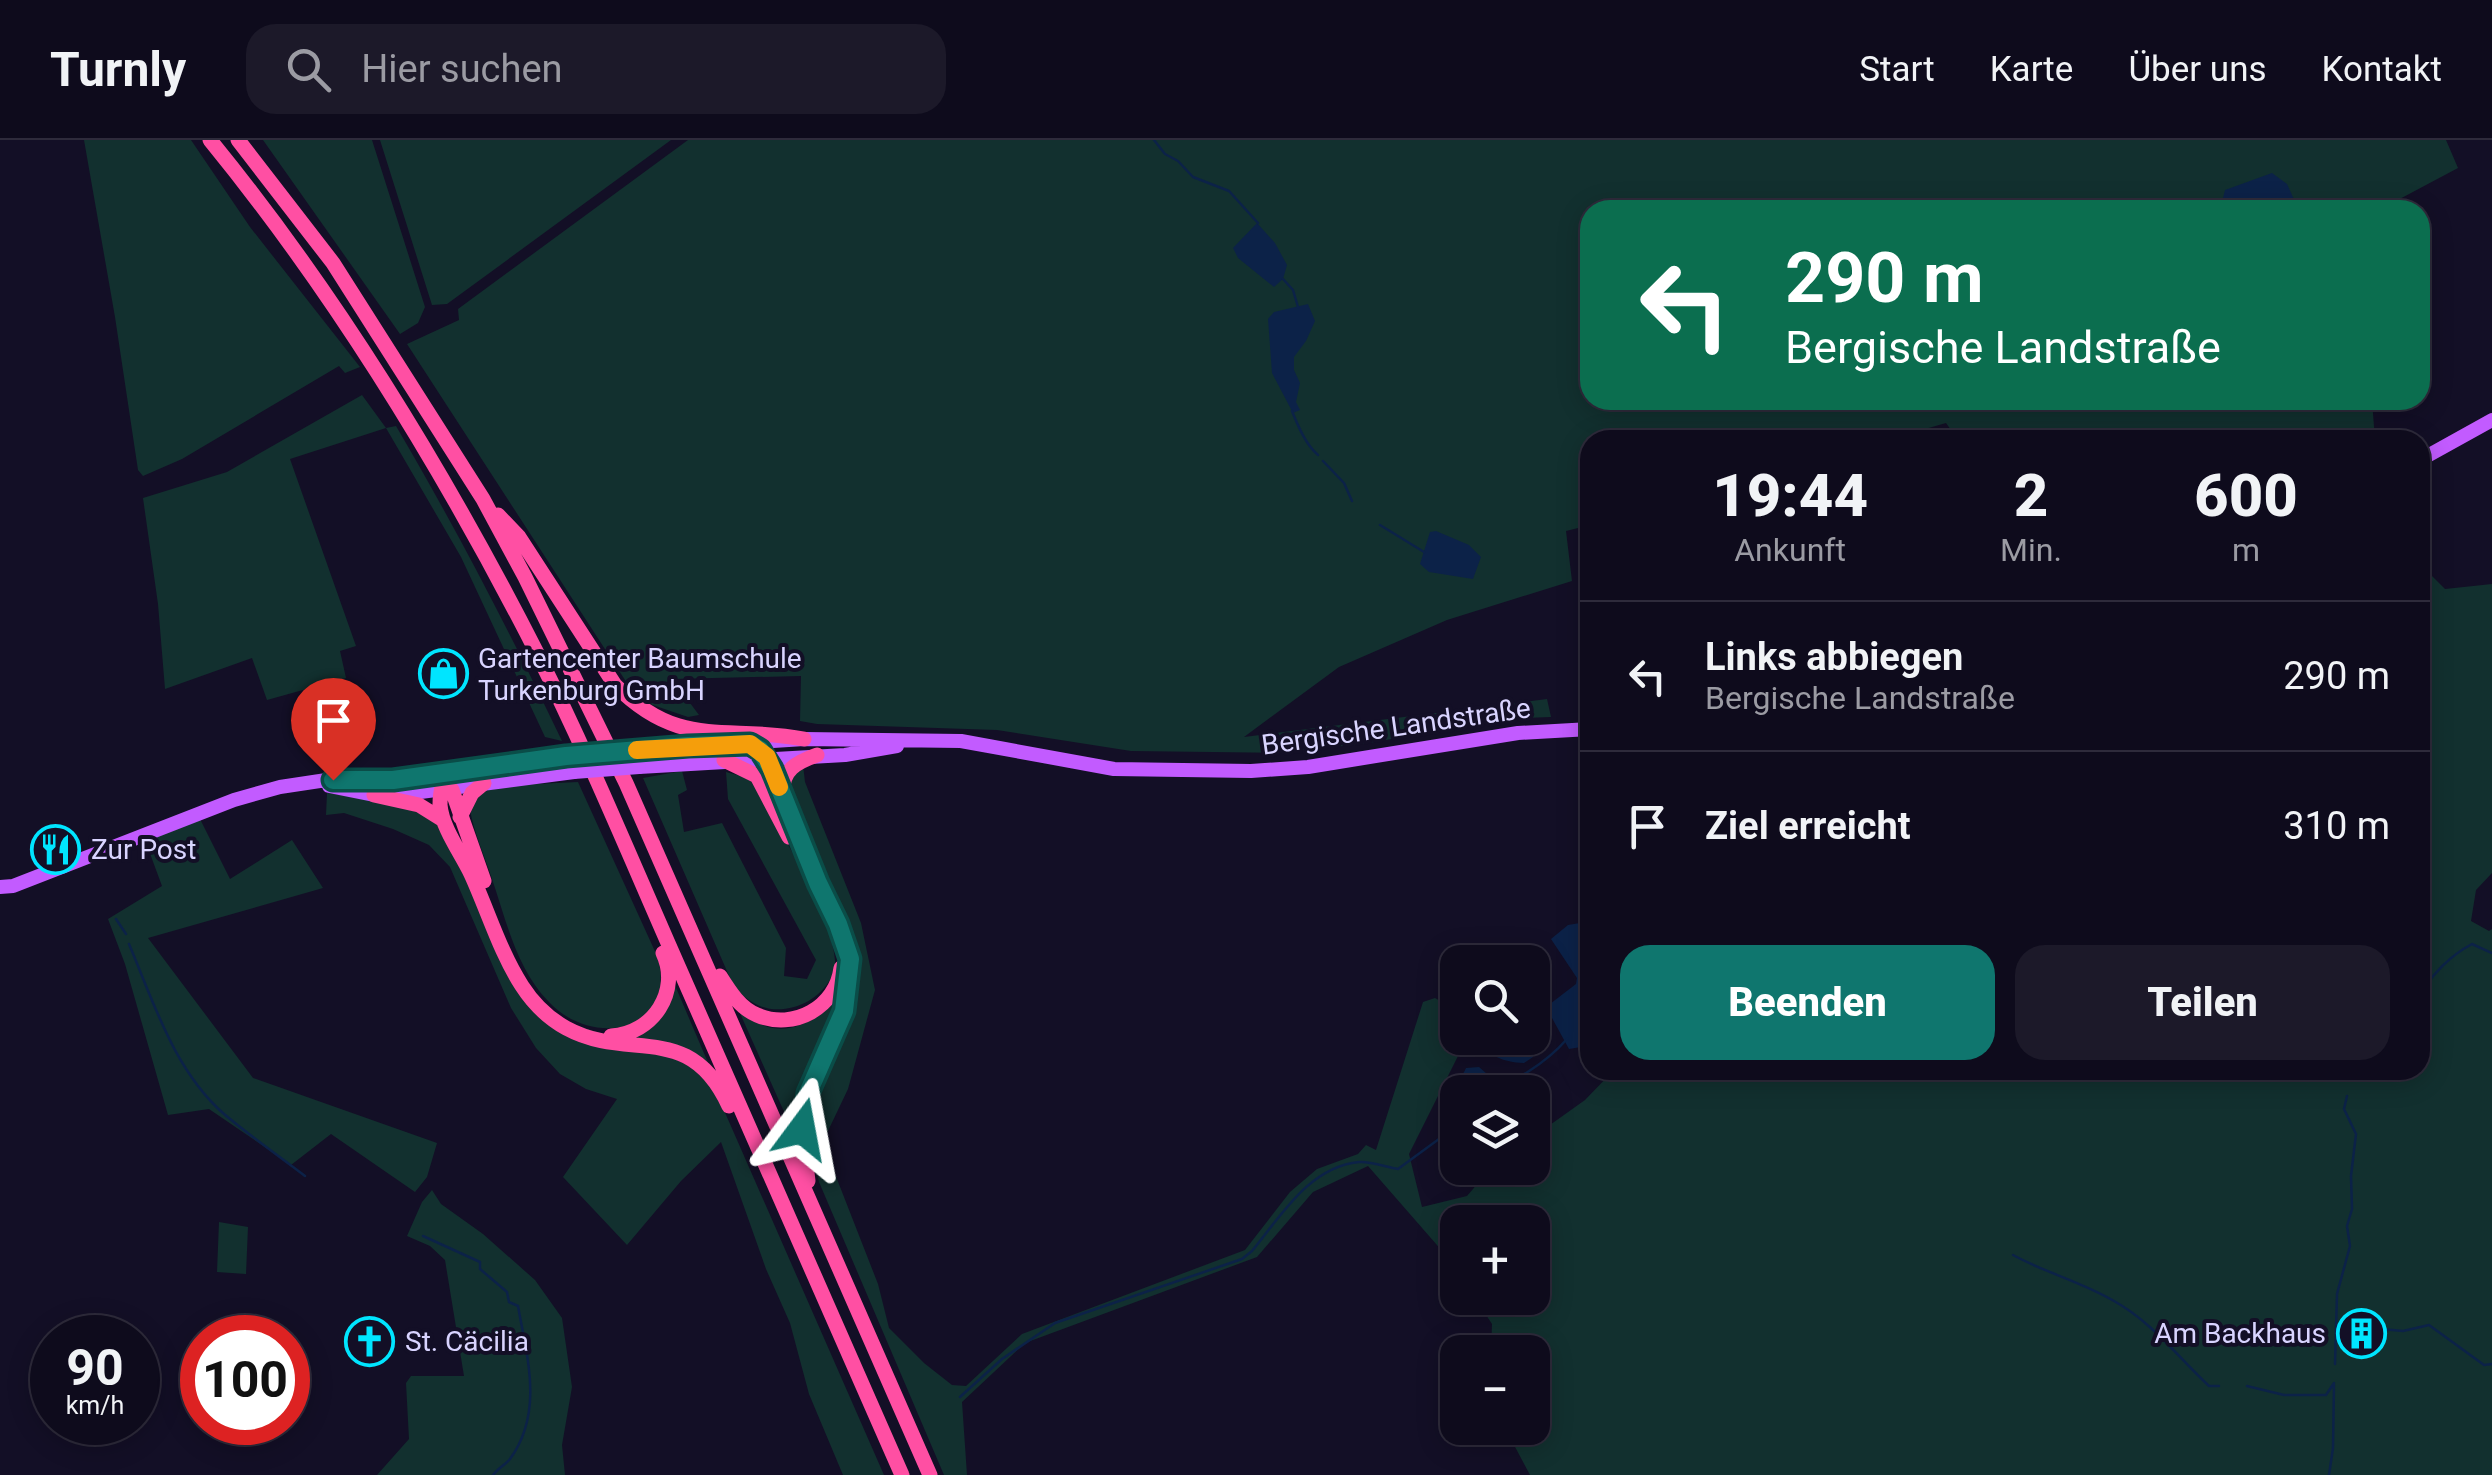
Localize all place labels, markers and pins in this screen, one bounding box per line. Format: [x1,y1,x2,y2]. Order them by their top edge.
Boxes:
place label: Gartencenter Baumschule Turkenburg GmbH [478,642,802,707]
shop icon: Gartencenter Baumschule Turkenburg GmbH [417,648,469,700]
pin [291,678,376,781]
restaurant icon: Zur Post [30,823,82,875]
place label: Zur Post [91,833,196,866]
building icon: Am Backhaus [2335,1307,2387,1359]
church icon: St. Cäcilia [344,1315,396,1367]
place label: Am Backhaus [2154,1317,2326,1350]
place label: St. Cäcilia [405,1325,529,1358]

